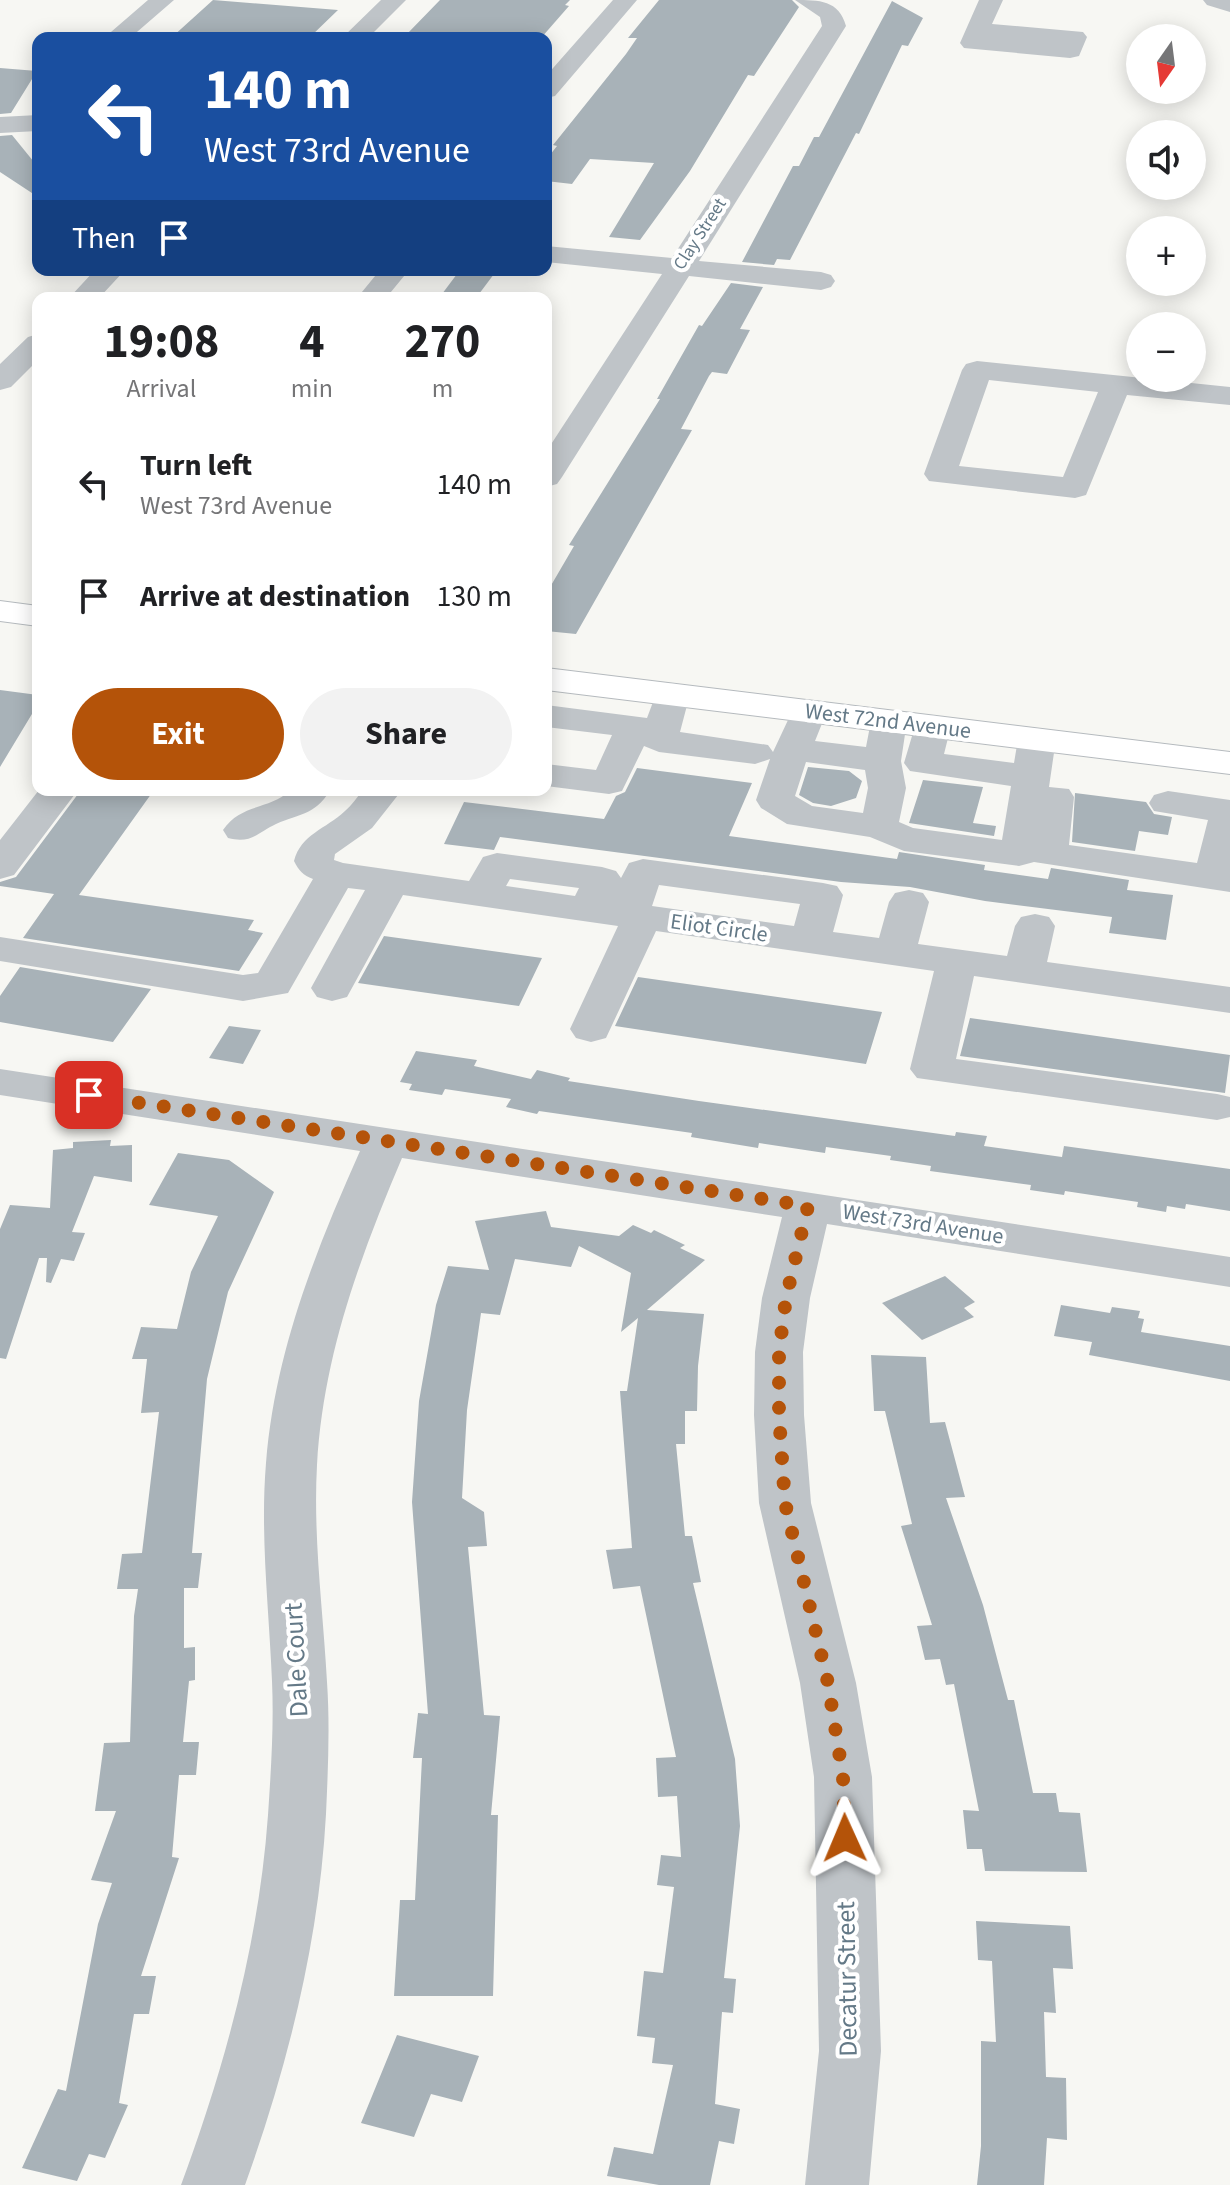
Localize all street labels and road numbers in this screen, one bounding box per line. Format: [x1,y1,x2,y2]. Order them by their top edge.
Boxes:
street label: Clay Street [667,193,733,275]
street label: West 72nd Avenue [803,695,973,747]
street label: Eliot Circle [668,905,770,951]
street label: West 73rd Avenue [840,1195,1006,1253]
street label: Dale Court [275,1602,317,1718]
street label: Decatur Street [827,1901,867,2057]

